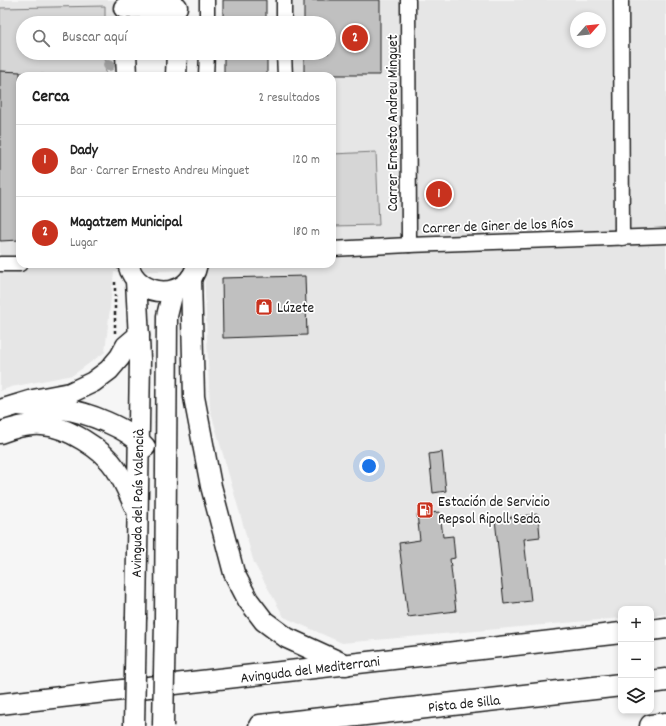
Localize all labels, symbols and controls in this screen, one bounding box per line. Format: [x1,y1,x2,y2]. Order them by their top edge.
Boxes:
north arrow [570,12,606,48]
search box [16,16,336,60]
pin: 2 [342,23,368,53]
icon: search [30,27,52,49]
text: Buscar aquí [62,27,127,49]
street label: Carrer Ernesto Andreu Minguet [383,34,405,211]
text: Cerca [32,86,69,110]
text: 2 resultados [258,89,320,108]
text: Dady [70,140,98,162]
text: 1 [44,151,46,170]
text: 120 m [292,151,320,170]
text: Bar · Carrer Ernesto Andreu Minguet [70,162,249,181]
pin: 1 [426,179,452,209]
text: Magatzem Municipal [70,212,182,234]
street label: Carrer de Giner de los Ríos [422,213,574,241]
text: 2 [42,223,48,242]
text: 180 m [293,223,320,242]
text: Lugar [70,234,98,253]
shop icon: Lúzete [254,297,274,317]
place label: Lúzete [277,298,314,320]
street label: Avinguda del País Valencià [127,428,151,578]
your location [359,456,379,476]
place label: Estación de Servicio Repsol Ripoll Seda [438,492,550,531]
fuel station icon: Estación de Servicio Repsol Ripoll Seda [415,500,435,520]
map controls [618,606,654,714]
button: + [618,606,654,642]
button: − [618,642,654,678]
street label: Avinguda del Mediterrani [239,651,382,690]
button: layers [618,678,654,714]
street label: Pista de Silla [427,690,502,720]

